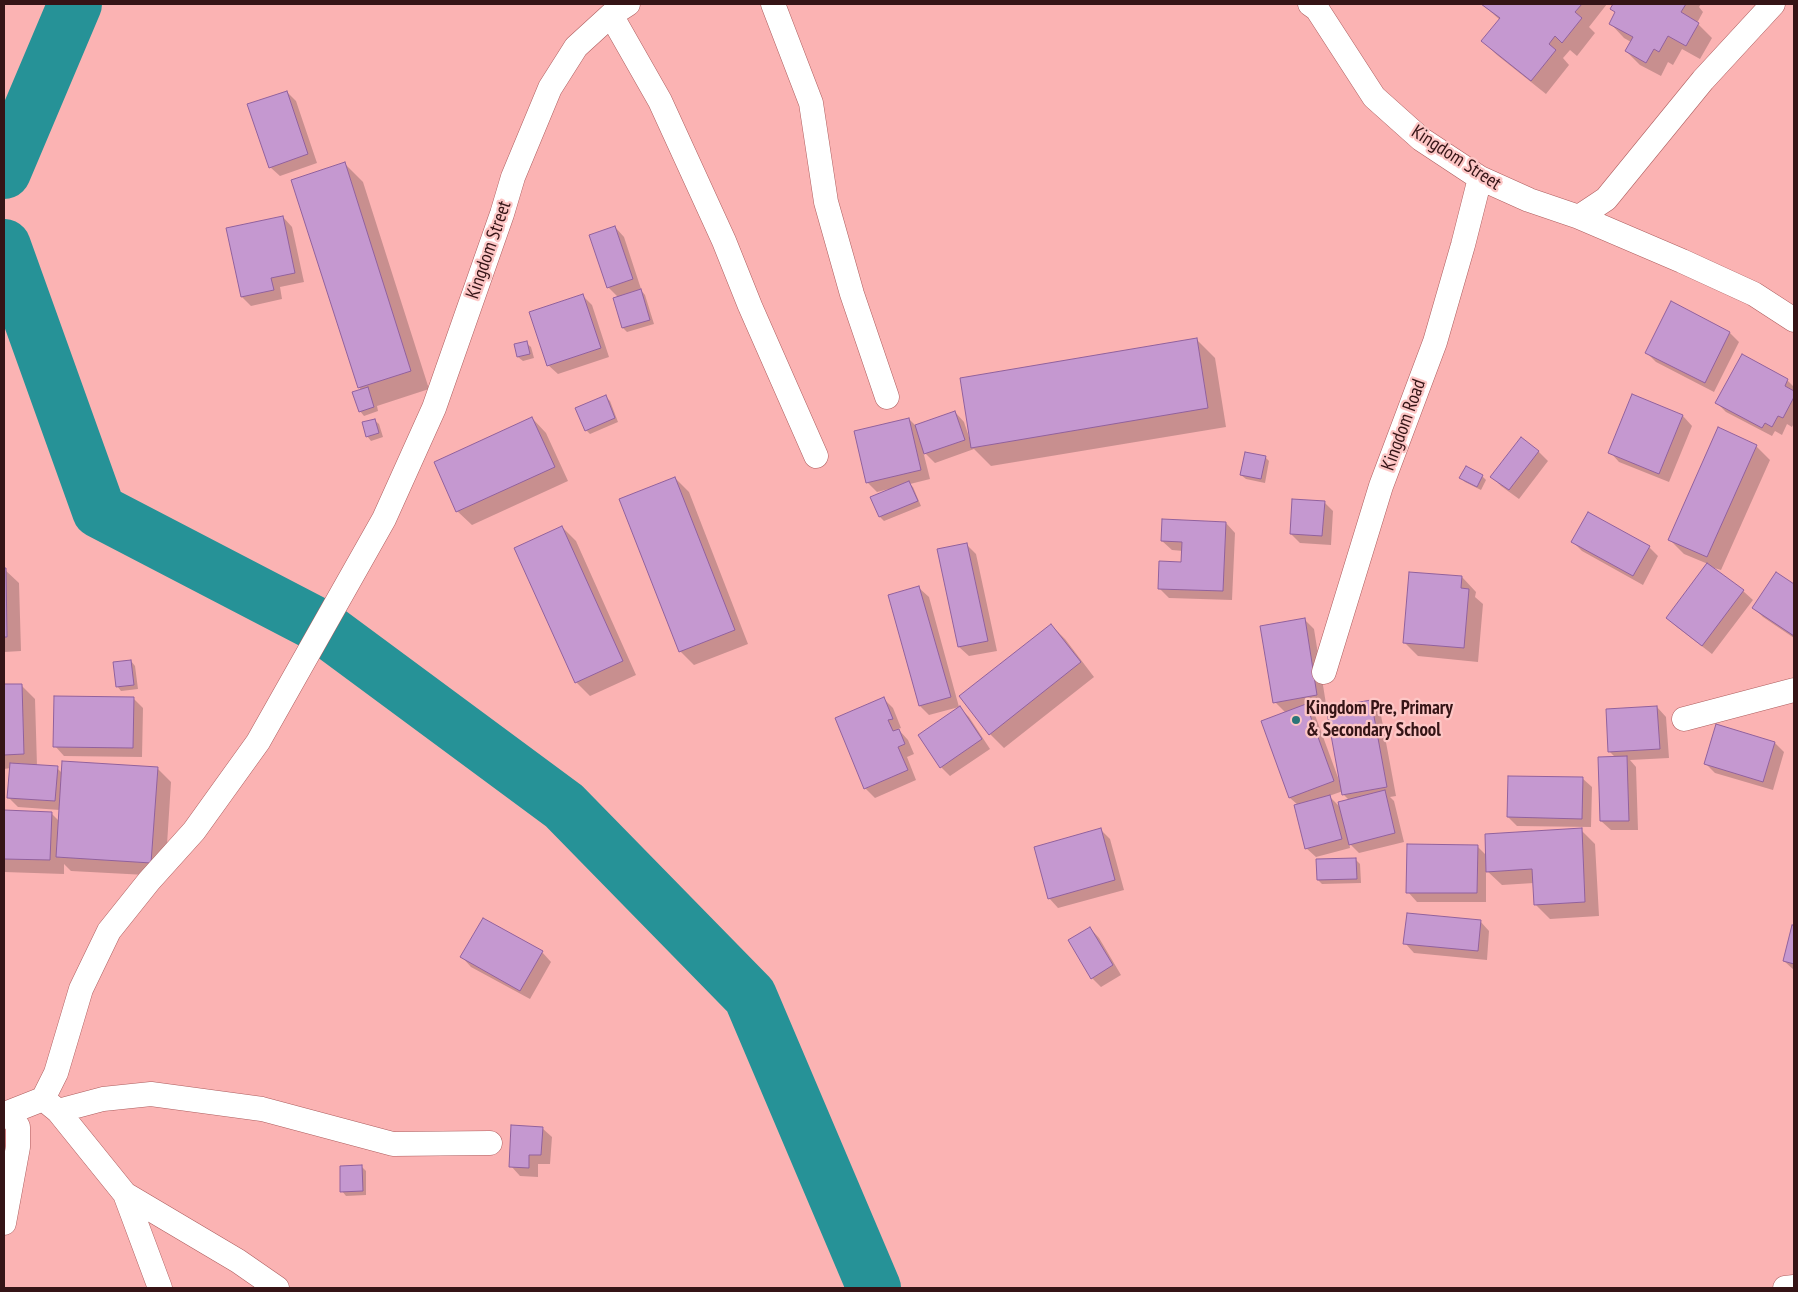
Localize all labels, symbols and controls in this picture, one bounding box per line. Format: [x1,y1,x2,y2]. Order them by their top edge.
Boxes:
street label: Kingdom Street [1407,121,1505,195]
street label: Kingdom Street [462,198,516,302]
street label: Kingdom Road [1377,376,1431,474]
place label: Kingdom Pre, Primary & Secondary School [1306,698,1453,742]
marker: Kingdom Pre, Primary & Secondary School [1290,714,1302,726]

